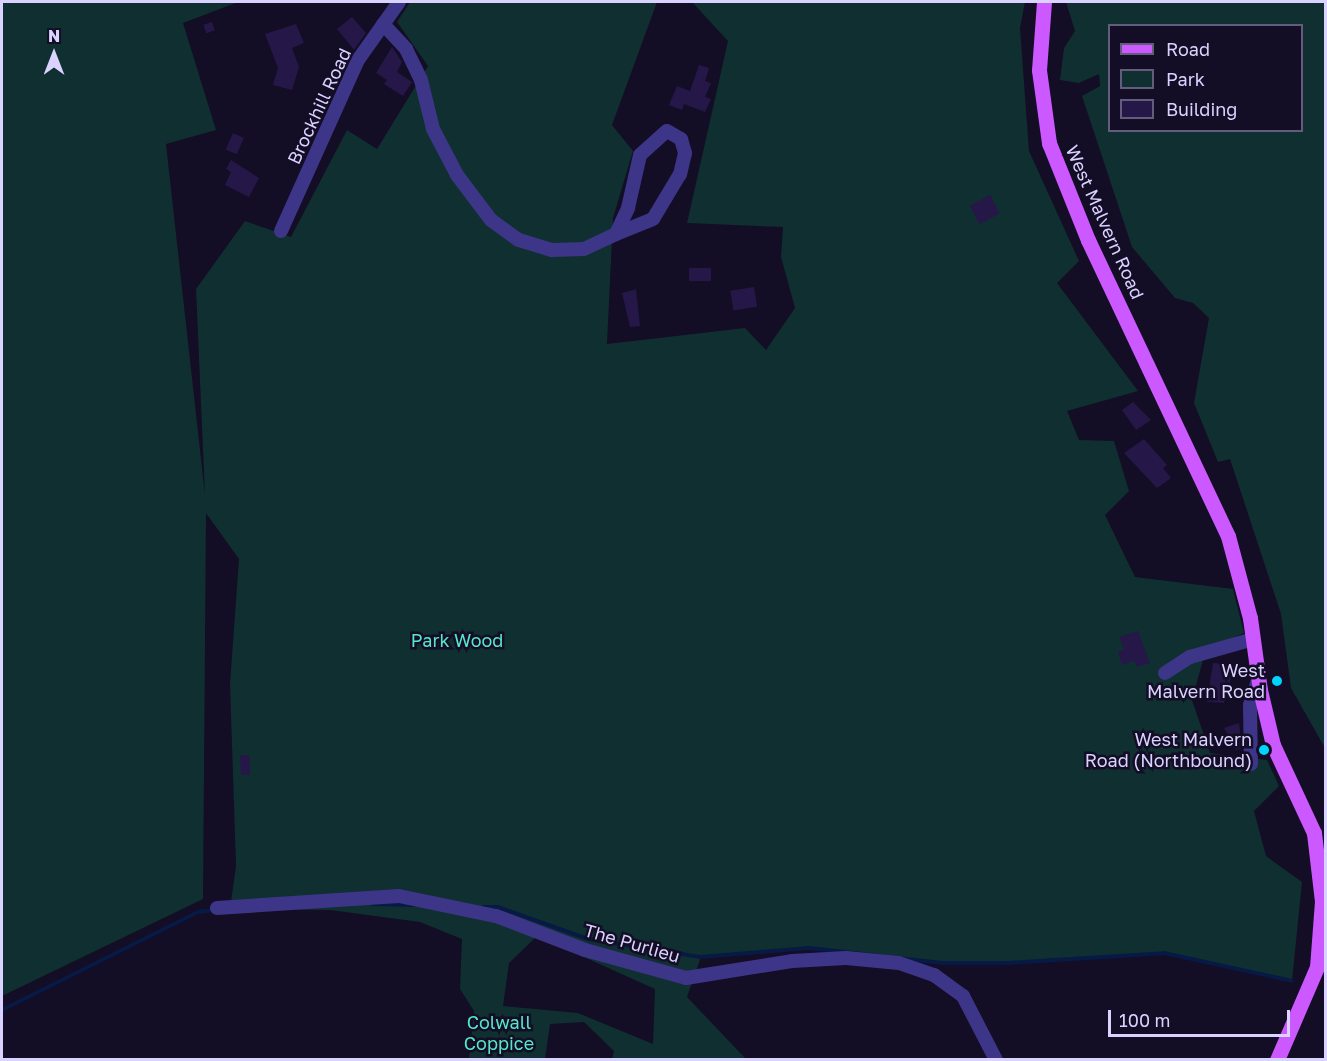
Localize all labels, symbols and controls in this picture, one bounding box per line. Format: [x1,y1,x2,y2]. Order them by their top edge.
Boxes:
north arrow [24,24,84,84]
legend [1108,24,1303,132]
text: N [48,26,60,46]
text: Road [1166,38,1210,60]
street label: Brockhill Road [283,44,355,168]
text: Park [1166,68,1205,90]
text: Building [1166,98,1237,120]
street label: West Malvern Road [1061,142,1149,302]
park label: Park Wood [411,629,503,651]
place label: West Malvern Road [1147,660,1265,702]
marker: West Malvern Road [1270,674,1284,688]
place label: West Malvern Road (Northbound) [1085,729,1252,771]
marker: West Malvern Road (Northbound) [1257,743,1271,757]
street label: The Purlieu [582,919,682,967]
scale bar [1111,998,1292,1036]
text: 100 m [1119,1009,1170,1031]
park label: Colwall Coppice [464,1012,534,1054]

